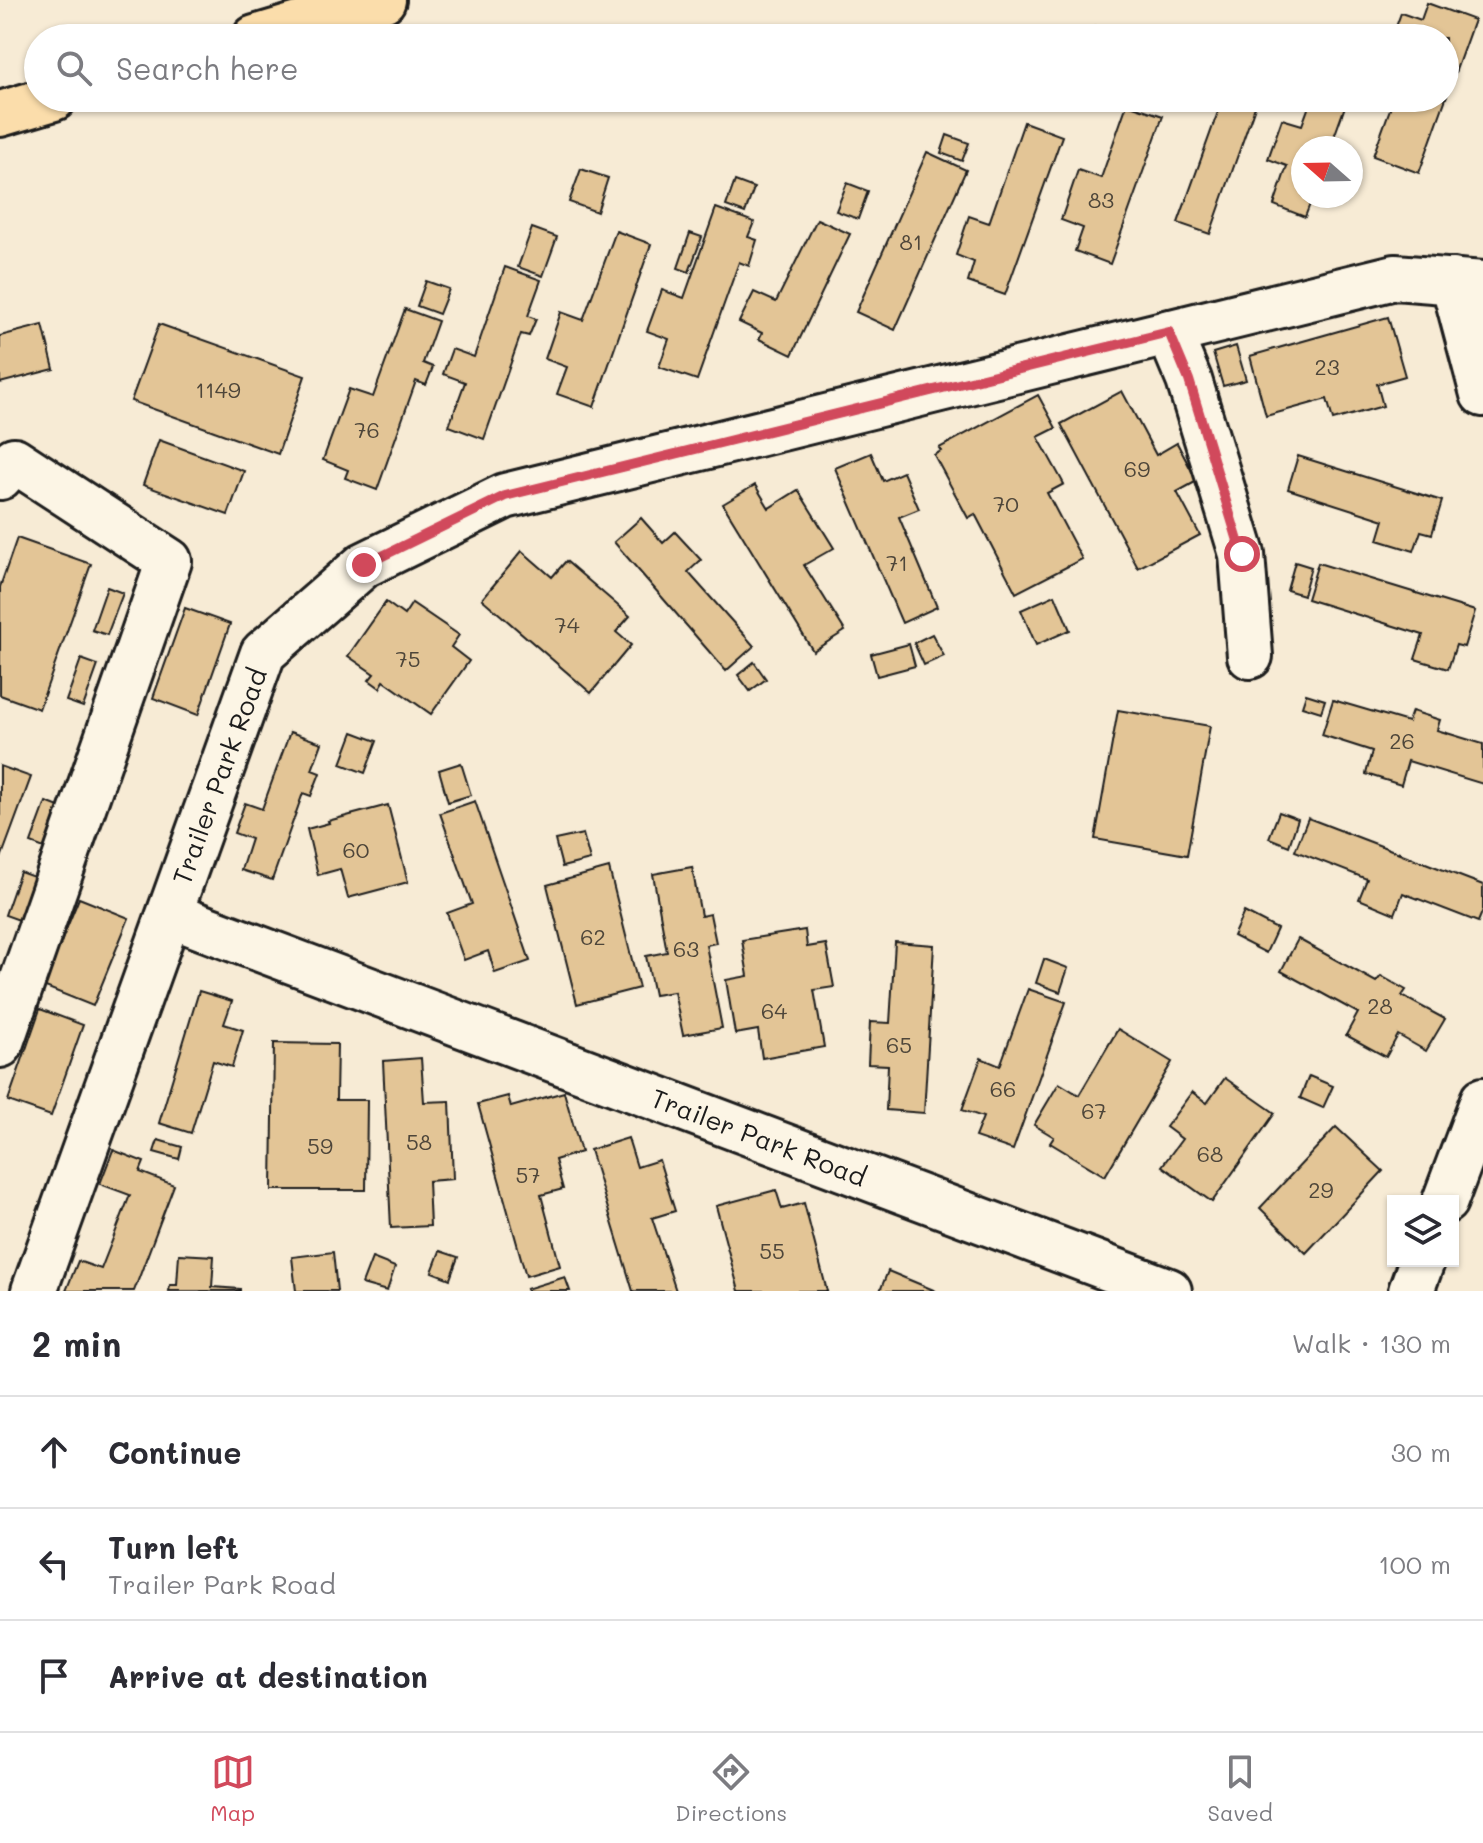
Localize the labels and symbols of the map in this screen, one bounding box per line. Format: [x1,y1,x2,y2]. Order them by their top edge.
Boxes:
north arrow [1291,136,1363,208]
house number: 83 [1088,185,1114,214]
house number: 81 [899,227,923,256]
house number: 23 [1314,352,1340,381]
house number: 1149 [195,375,241,404]
house number: 76 [354,415,380,444]
house number: 69 [1124,454,1150,483]
house number: 70 [993,489,1019,518]
route start [1224,536,1260,572]
route end [346,547,382,583]
house number: 71 [886,548,908,577]
house number: 74 [554,610,580,639]
house number: 75 [395,644,421,673]
street label: Trailer Park Road [164,663,274,889]
house number: 26 [1389,726,1415,755]
house number: 60 [343,835,369,864]
house number: 62 [580,922,606,951]
house number: 63 [673,934,699,963]
house number: 28 [1367,991,1393,1020]
house number: 64 [761,996,787,1025]
house number: 65 [886,1030,912,1059]
house number: 66 [990,1074,1016,1103]
street label: Trailer Park Road [647,1080,871,1194]
house number: 67 [1081,1096,1107,1125]
house number: 58 [406,1127,432,1156]
house number: 59 [307,1131,333,1160]
house number: 68 [1197,1139,1223,1168]
house number: 57 [515,1160,541,1189]
house number: 29 [1308,1175,1334,1204]
house number: 55 [759,1236,785,1265]

